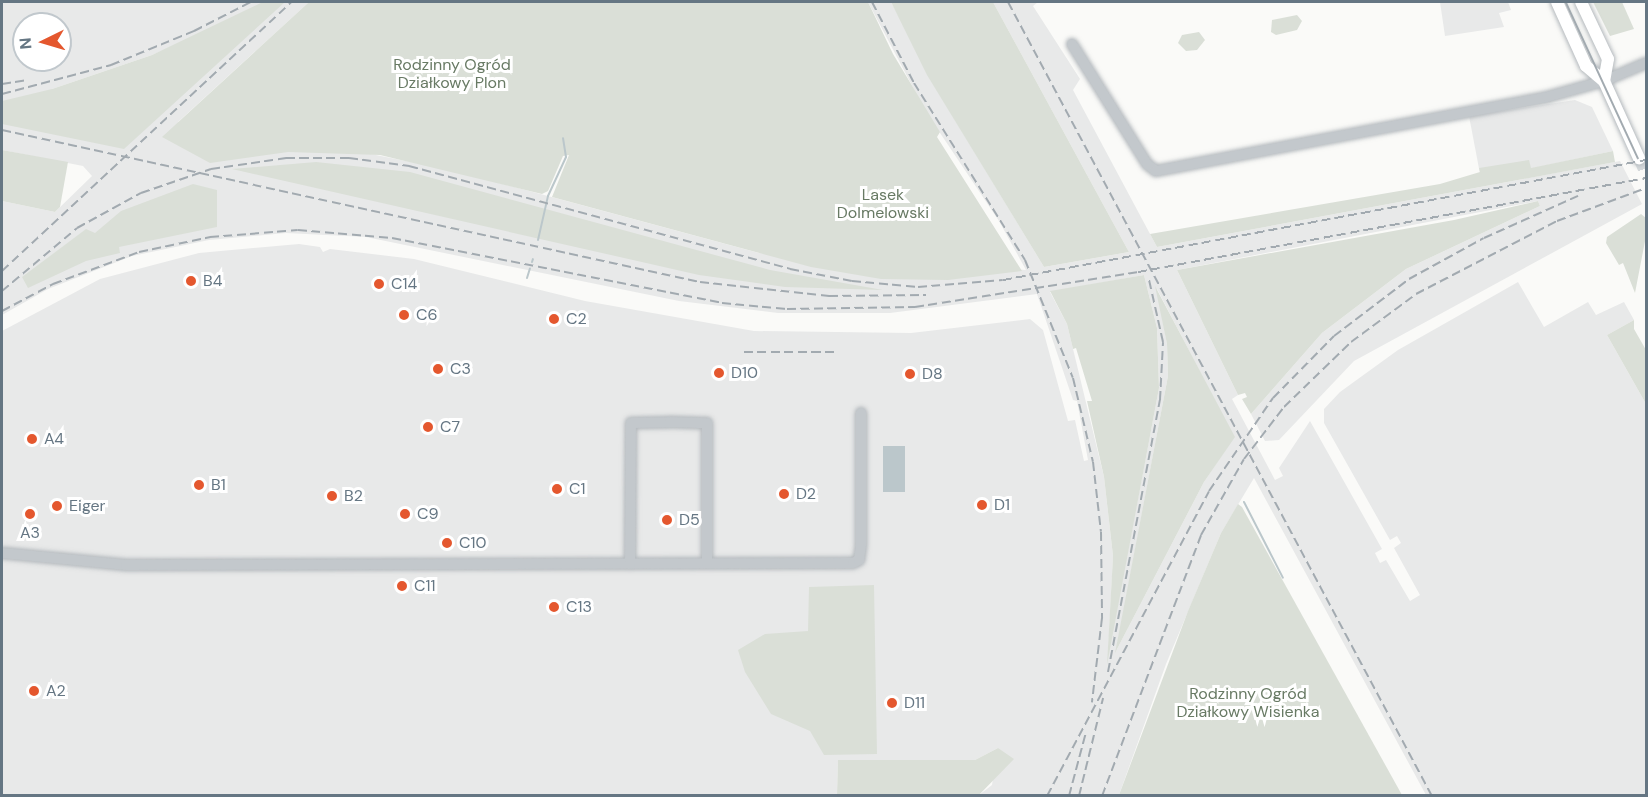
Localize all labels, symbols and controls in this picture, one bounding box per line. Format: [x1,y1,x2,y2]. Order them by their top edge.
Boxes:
north arrow [12,12,72,72]
text: N [15,37,37,50]
park label: Rodzinny Ogród Działkowy Plon [393,55,511,93]
park label: Lasek Dolmelowski [837,185,929,223]
place label: B4 [203,271,222,291]
marker: B4 [184,274,198,288]
place label: C14 [391,274,417,294]
marker: C14 [372,277,386,291]
place label: C6 [416,305,438,325]
marker: C6 [397,308,411,322]
place label: C2 [566,309,587,329]
marker: C2 [547,312,561,326]
place label: C3 [450,359,471,379]
marker: C3 [431,362,445,376]
place label: D10 [731,363,758,383]
place label: D8 [922,364,943,384]
marker: D10 [712,366,726,380]
marker: D8 [903,367,917,381]
place label: C7 [440,417,460,437]
marker: C7 [421,420,435,434]
place label: A4 [44,429,64,449]
marker: A4 [25,432,39,446]
place label: B1 [211,475,226,495]
marker: B1 [192,478,206,492]
place label: C1 [569,479,585,499]
marker: C1 [550,482,564,496]
place label: D2 [796,484,816,504]
place label: B2 [344,486,363,506]
marker: D2 [777,487,791,501]
marker: B2 [325,489,339,503]
place label: D1 [994,495,1010,515]
place label: Eiger [69,496,105,516]
marker: D1 [975,498,989,512]
marker: Eiger [50,499,64,513]
place label: C9 [417,504,439,524]
marker: A3 [23,507,37,521]
marker: C9 [398,507,412,521]
place label: D5 [679,510,700,530]
marker: D5 [660,513,674,527]
place label: A3 [20,523,40,543]
place label: C10 [459,533,486,553]
marker: C10 [440,536,454,550]
place label: C11 [414,576,435,596]
marker: C11 [395,579,409,593]
place label: C13 [566,597,592,617]
marker: C13 [547,600,561,614]
place label: A2 [46,681,66,701]
marker: A2 [27,684,41,698]
park label: Rodzinny Ogród Działkowy Wisienka [1176,684,1320,722]
place label: D11 [904,693,925,713]
marker: D11 [885,696,899,710]

